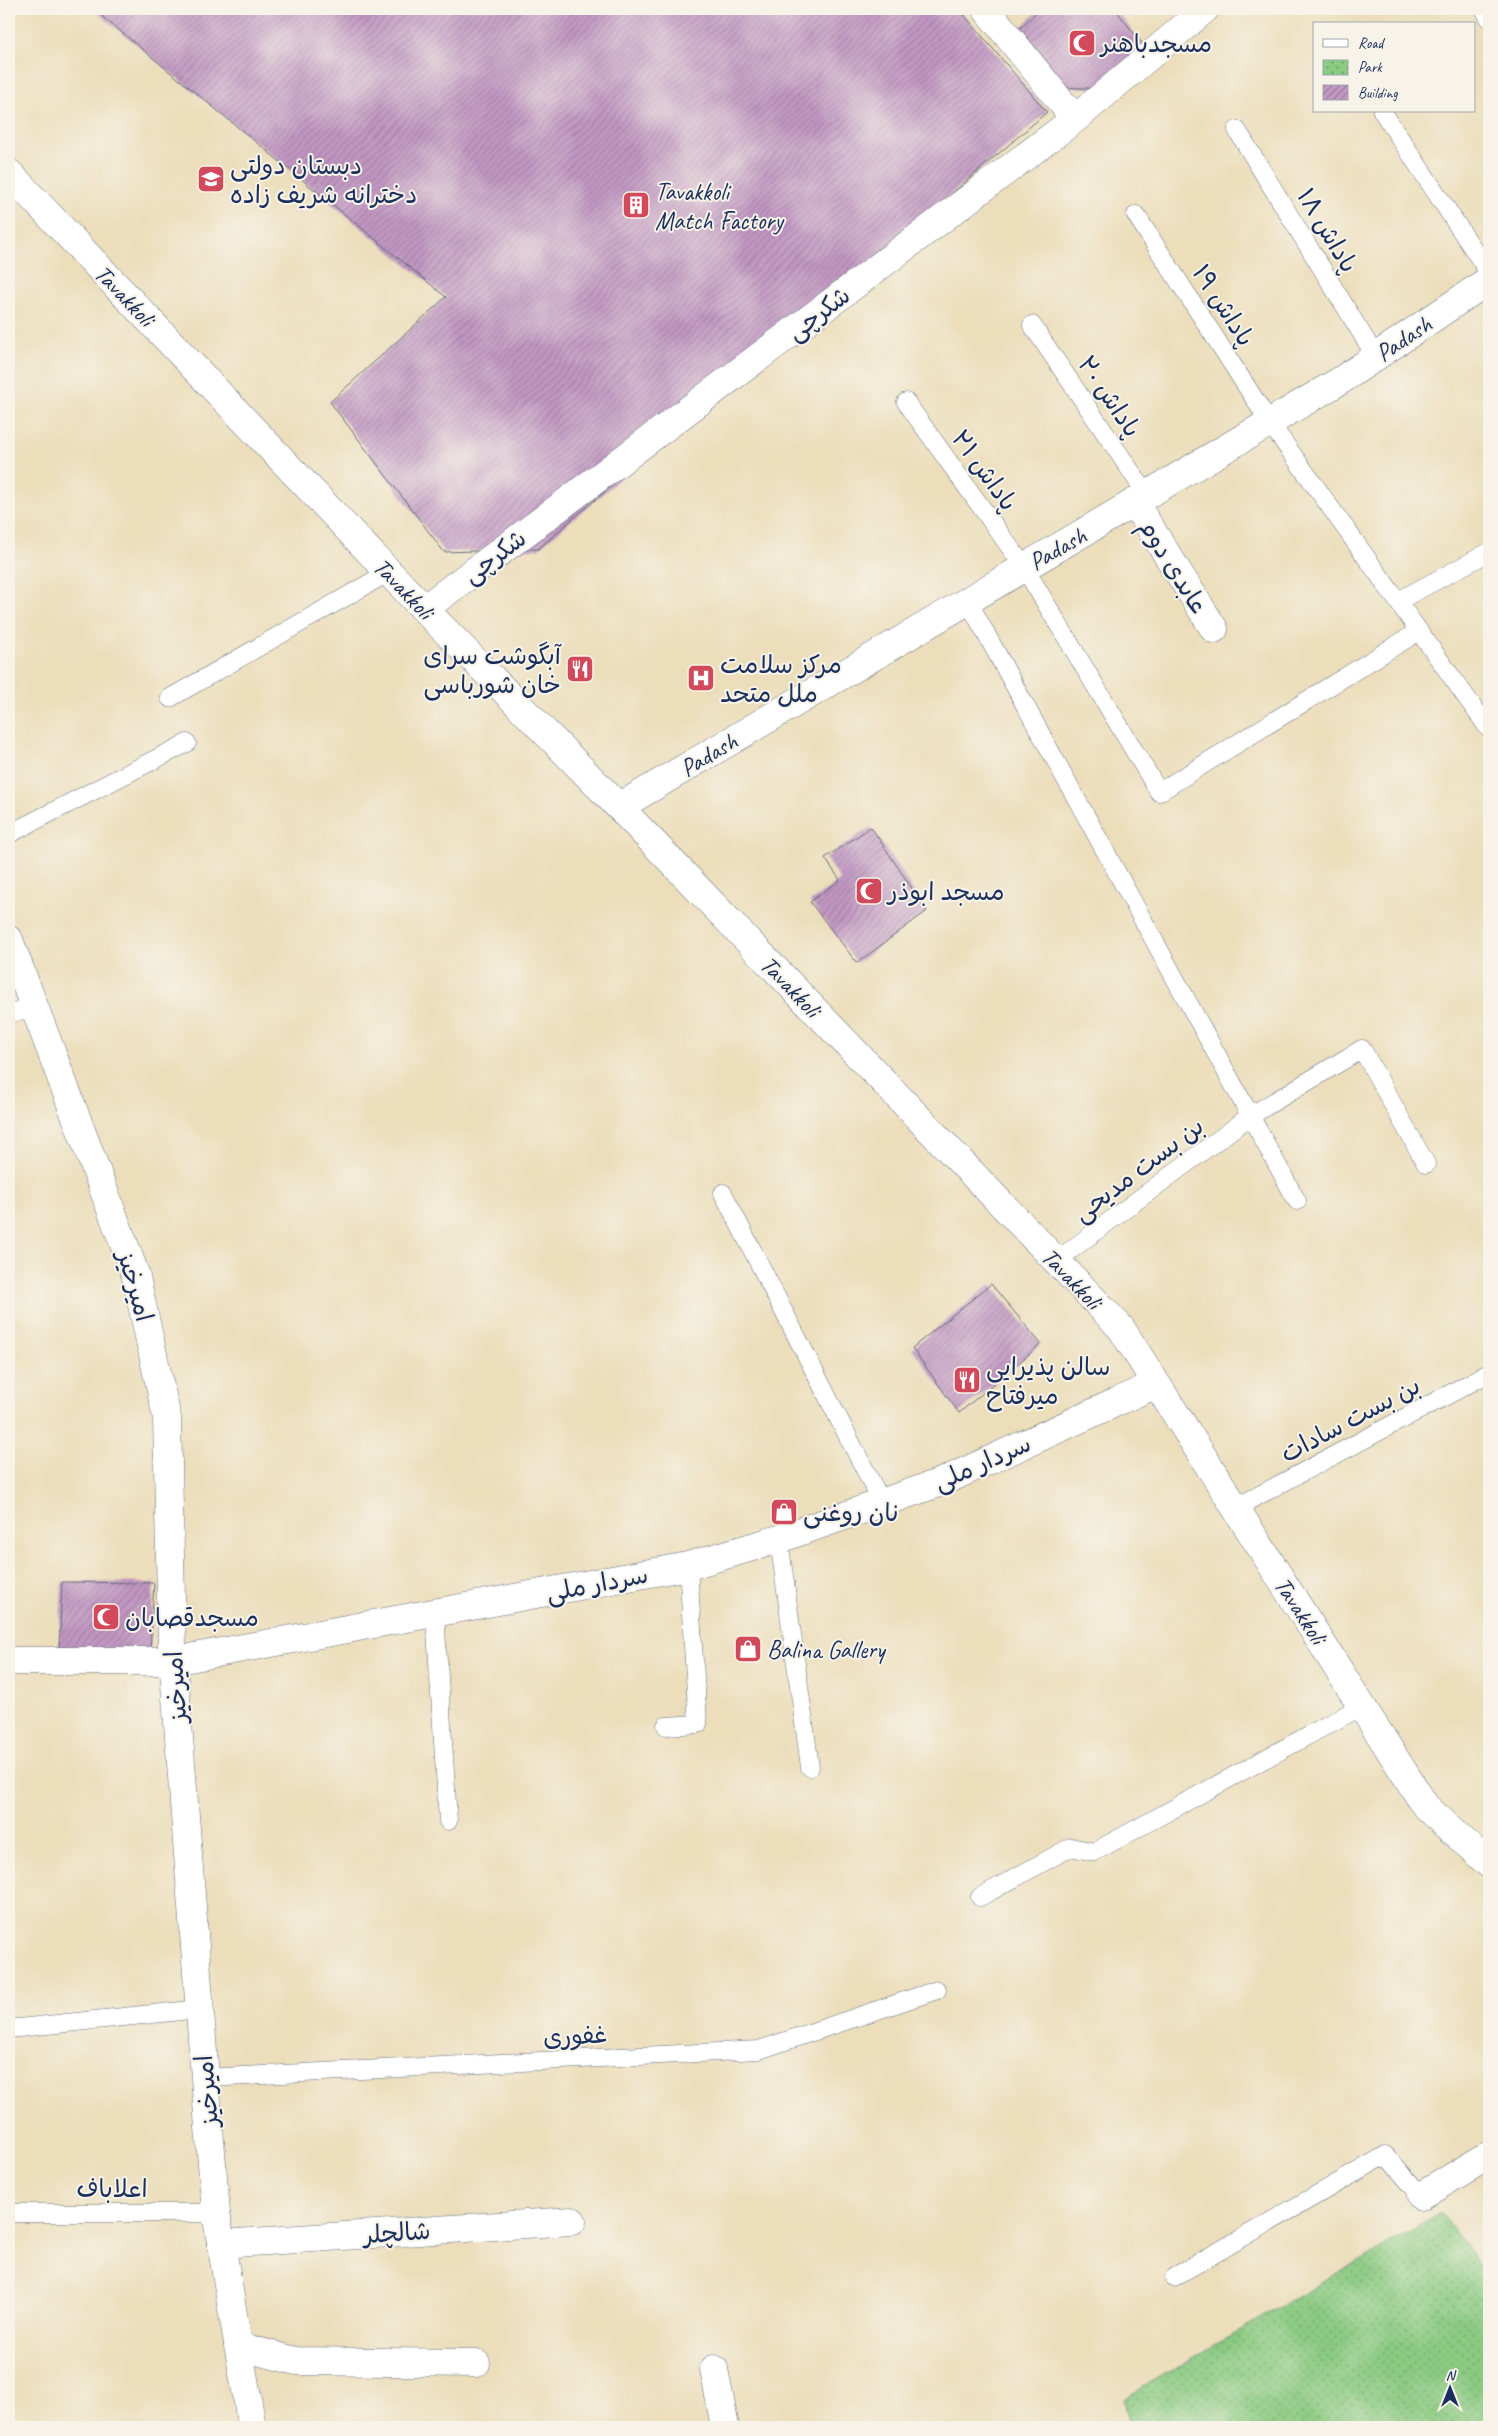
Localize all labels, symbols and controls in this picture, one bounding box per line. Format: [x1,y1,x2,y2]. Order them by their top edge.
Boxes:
legend [1313,22,1476,112]
mosque icon: مسجدباهنر [1067,28,1097,58]
place label: مسجدباهنر [1099,28,1212,60]
text: Road [1358,34,1385,53]
text: Park [1358,58,1383,77]
text: Building [1358,84,1398,103]
place label: دبستان دولتی دخترانه شریف زاده [230,150,417,211]
school or university icon: دبستان دولتی دخترانه شریف زاده [196,164,226,194]
place label: Tavakkoli Match Factory [655,176,785,237]
street label: پاداش ۱۸ [1289,182,1365,279]
building icon: Tavakkoli Match Factory [621,190,651,220]
street label: Tavakkoli [87,258,164,336]
street label: پاداش ۱۹ [1185,259,1261,353]
street label: شکرچی [780,279,857,348]
street label: Padash [1369,308,1438,369]
street label: پاداش ۲۰ [1070,350,1148,443]
street label: پاداش ۲۱ [944,424,1024,517]
street label: عابدی دوم [1129,513,1215,622]
street label: Padash [1023,519,1093,578]
street label: شکرچی [456,522,533,591]
street label: Tavakkoli [366,551,443,629]
place label: آبگوشت سرای خان شورباسی [423,640,562,701]
place label: مرکز سلامت ملل متحد [720,649,842,710]
restaurant icon: آبگوشت سرای خان شورباسی [565,654,595,684]
hospital icon: مرکز سلامت ملل متحد [686,663,716,693]
street label: Padash [674,725,744,784]
mosque icon: مسجد ابوذر [854,876,884,906]
place label: مسجد ابوذر [886,876,1005,908]
street label: Tavakkoli [753,949,830,1027]
street label: بن بست مدیحی [1067,1110,1210,1229]
street label: Tavakkoli [1034,1241,1111,1319]
street label: امیرخیز [109,1245,160,1325]
place label: سالن پذیرایی میرفتاح [986,1351,1110,1412]
restaurant icon: سالن پذیرایی میرفتاح [952,1365,982,1395]
street label: بن بست سادات [1275,1370,1426,1470]
street label: سردار ملی [929,1427,1036,1499]
shop icon: نان روغنی [769,1497,799,1527]
place label: نان روغنی [803,1497,899,1529]
street label: سردار ملی [543,1558,651,1610]
street label: Tavakkoli [1267,1571,1336,1653]
mosque icon: مسجدقصابان [91,1602,121,1632]
place label: مسجدقصابان [125,1602,259,1634]
shop icon: Balina Gallery [733,1634,763,1664]
place label: Balina Gallery [767,1634,887,1666]
street label: امیرخیز [158,1650,195,1726]
street label: غفوری [542,2018,608,2054]
street label: امیرخیز [188,2054,226,2130]
street label: اعلاباف [76,2173,148,2205]
street label: شالچلر [360,2215,432,2251]
north arrow [1426,2364,1476,2414]
text: N [1446,2367,1457,2384]

